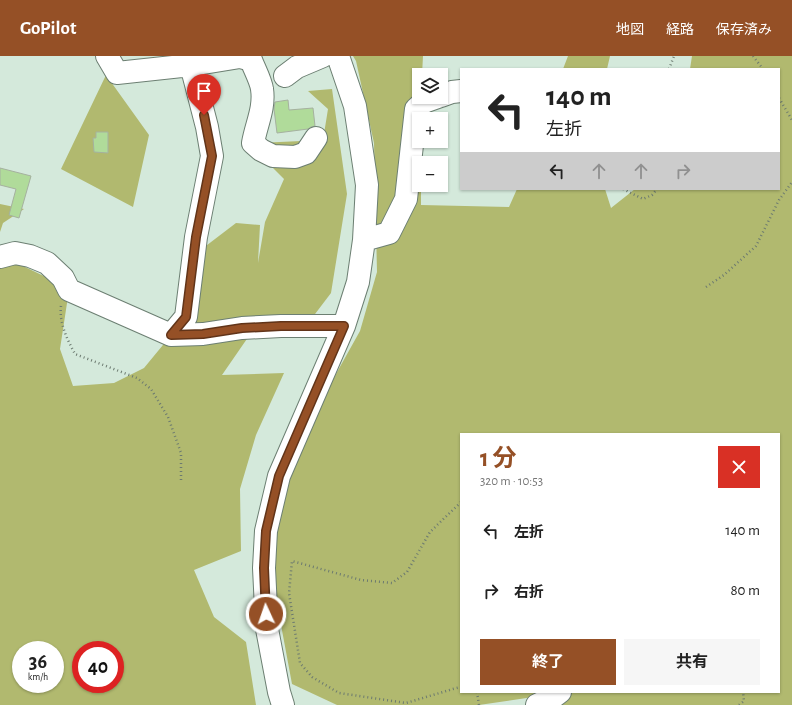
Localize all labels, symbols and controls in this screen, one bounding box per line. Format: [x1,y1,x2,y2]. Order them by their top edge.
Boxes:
text: GoPilot [20,19,76,38]
text: 地図 [616,23,644,37]
text: 経路 [666,23,694,37]
text: 保存済み [716,23,772,37]
map controls [412,68,448,192]
button: layers [412,68,448,104]
pin [187,74,221,115]
icon: arrive [193,80,215,102]
text: 140 m [546,83,612,111]
icon: left [480,84,532,136]
button: + [412,112,448,148]
text: 左折 [546,121,582,139]
button: − [412,156,448,192]
icon: left [546,160,568,182]
icon: ahead [588,160,610,182]
icon: ahead [630,160,652,182]
icon: right [672,160,694,182]
button: close [718,446,760,488]
text: 1 分 [480,447,516,471]
text: 320 m · 10:53 [480,475,543,488]
icon: left [480,520,502,542]
text: 140 m [725,523,760,538]
text: 左折 [514,525,544,540]
icon: right [480,580,502,602]
text: 80 m [730,583,760,598]
text: 右折 [514,585,544,600]
position arrow [245,593,287,635]
button: 終了 [480,639,616,685]
button: 共有 [624,639,760,685]
speed limit sign: 40 [72,641,124,693]
text: 36 [29,652,47,672]
text: km/h [28,672,48,682]

